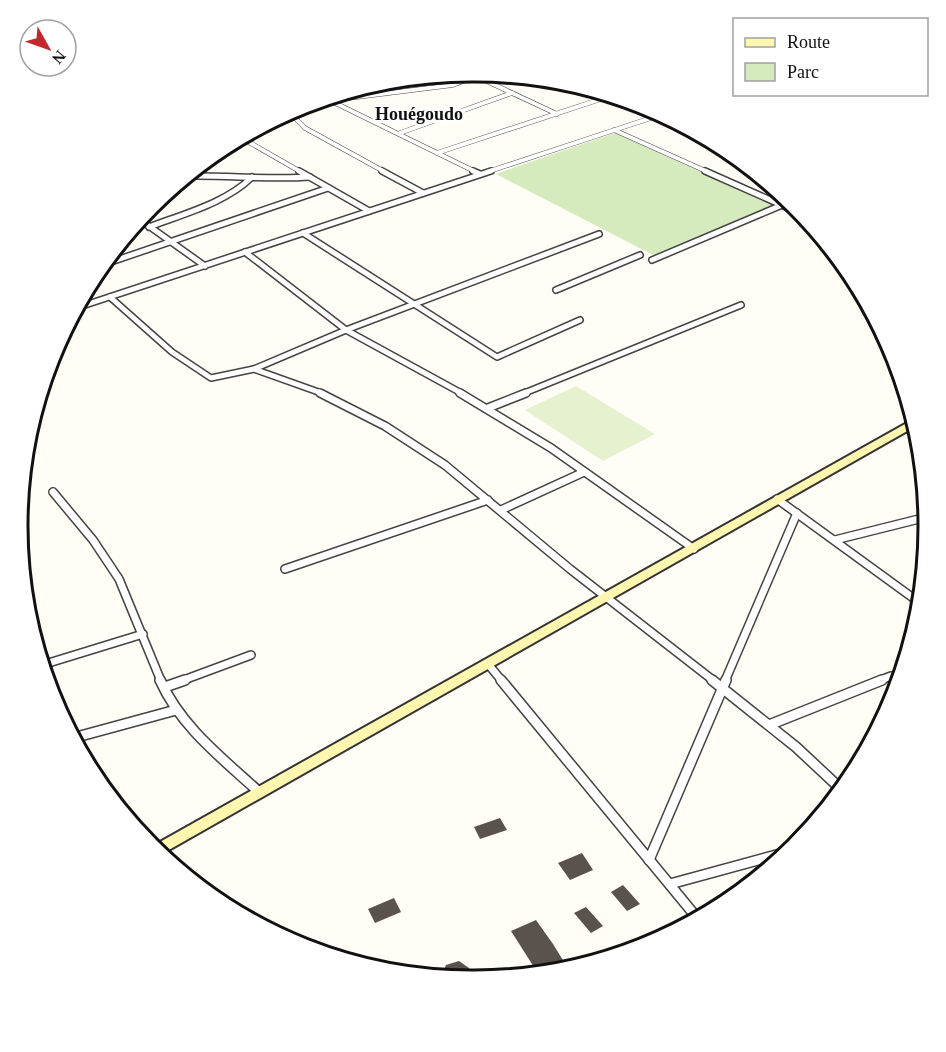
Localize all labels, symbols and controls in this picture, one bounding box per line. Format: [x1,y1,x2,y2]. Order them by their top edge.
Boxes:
north arrow [18,18,78,78]
legend [733,18,928,96]
text: Route [787,32,830,52]
text: N [49,47,69,68]
text: Parc [787,62,819,82]
district label: Houégoudo [375,104,463,124]

